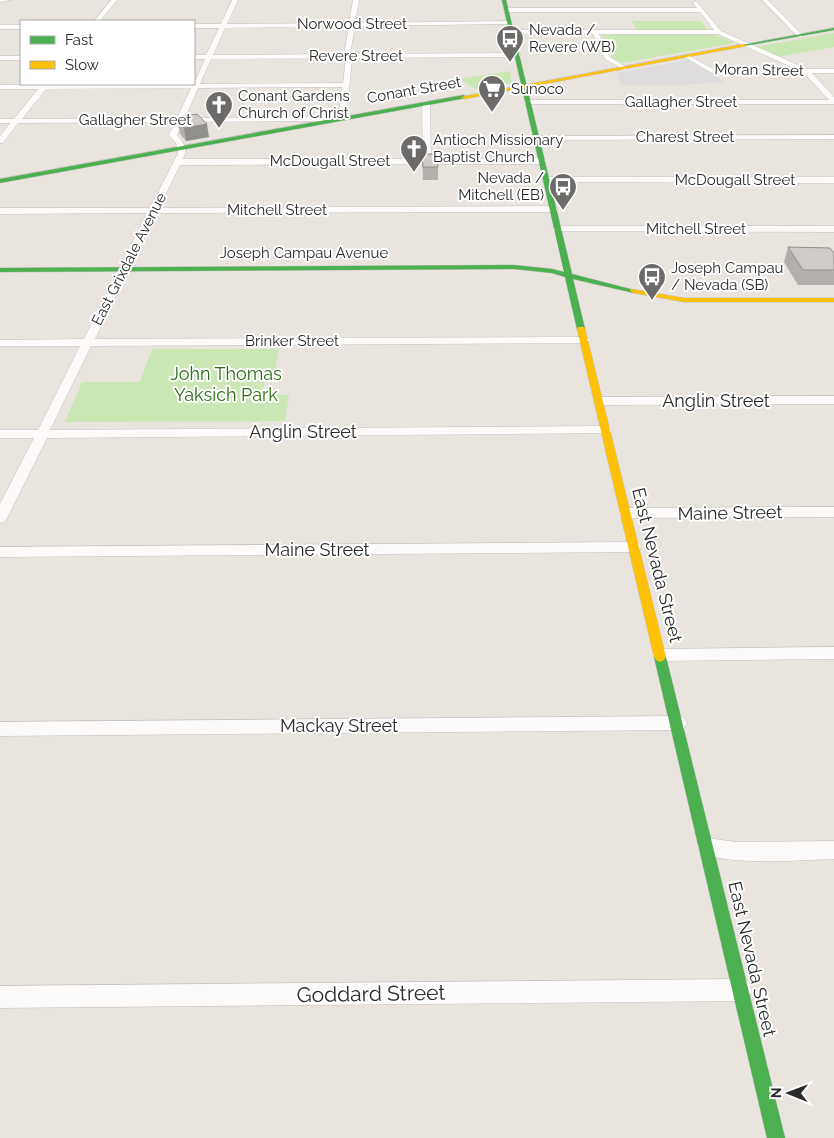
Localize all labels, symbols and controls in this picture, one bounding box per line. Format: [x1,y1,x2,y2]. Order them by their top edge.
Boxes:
street label: Norwood Street [297,15,407,33]
legend [20,20,195,85]
place label: Nevada / Revere (WB) [529,21,615,56]
bus stop icon: Nevada / Revere (WB) [495,24,525,63]
text: Fast [65,31,93,49]
street label: Revere Street [309,47,403,65]
text: Slow [65,56,99,74]
street label: Moran Street [714,60,804,80]
street label: Conant Street [366,73,462,107]
supermarket icon: Sunoco [477,74,507,113]
place label: Sunoco [511,80,564,98]
place label: Conant Gardens Church of Christ [238,87,350,122]
church icon: Conant Gardens Church of Christ [204,90,234,129]
street label: Gallagher Street [625,93,737,111]
street label: Gallagher Street [79,111,191,129]
street label: Charest Street [636,128,734,146]
place label: Antioch Missionary Baptist Church [433,131,563,166]
church icon: Antioch Missionary Baptist Church [399,134,429,173]
street label: McDougall Street [270,152,390,170]
place label: Nevada / Mitchell (EB) [458,169,544,204]
street label: McDougall Street [675,171,795,189]
bus stop icon: Nevada / Mitchell (EB) [548,172,578,211]
street label: East Grixdale Avenue [88,190,170,328]
street label: Mitchell Street [227,201,327,219]
street label: Mitchell Street [646,220,746,238]
street label: Joseph Campau Avenue [220,244,388,262]
place label: Joseph Campau / Nevada (SB) [671,259,784,294]
bus stop icon: Joseph Campau / Nevada (SB) [637,262,667,301]
street label: Brinker Street [245,332,339,350]
park label: John Thomas Yaksich Park [170,363,282,405]
street label: Anglin Street [662,390,770,411]
street label: Anglin Street [249,421,357,442]
street label: East Nevada Street [628,485,687,644]
street label: Maine Street [677,501,783,524]
street label: Maine Street [265,539,369,560]
street label: Mackay Street [280,715,398,736]
street label: East Nevada Street [724,879,781,1039]
street label: Goddard Street [296,980,446,1007]
north arrow [764,1068,814,1118]
text: N [768,1087,784,1098]

